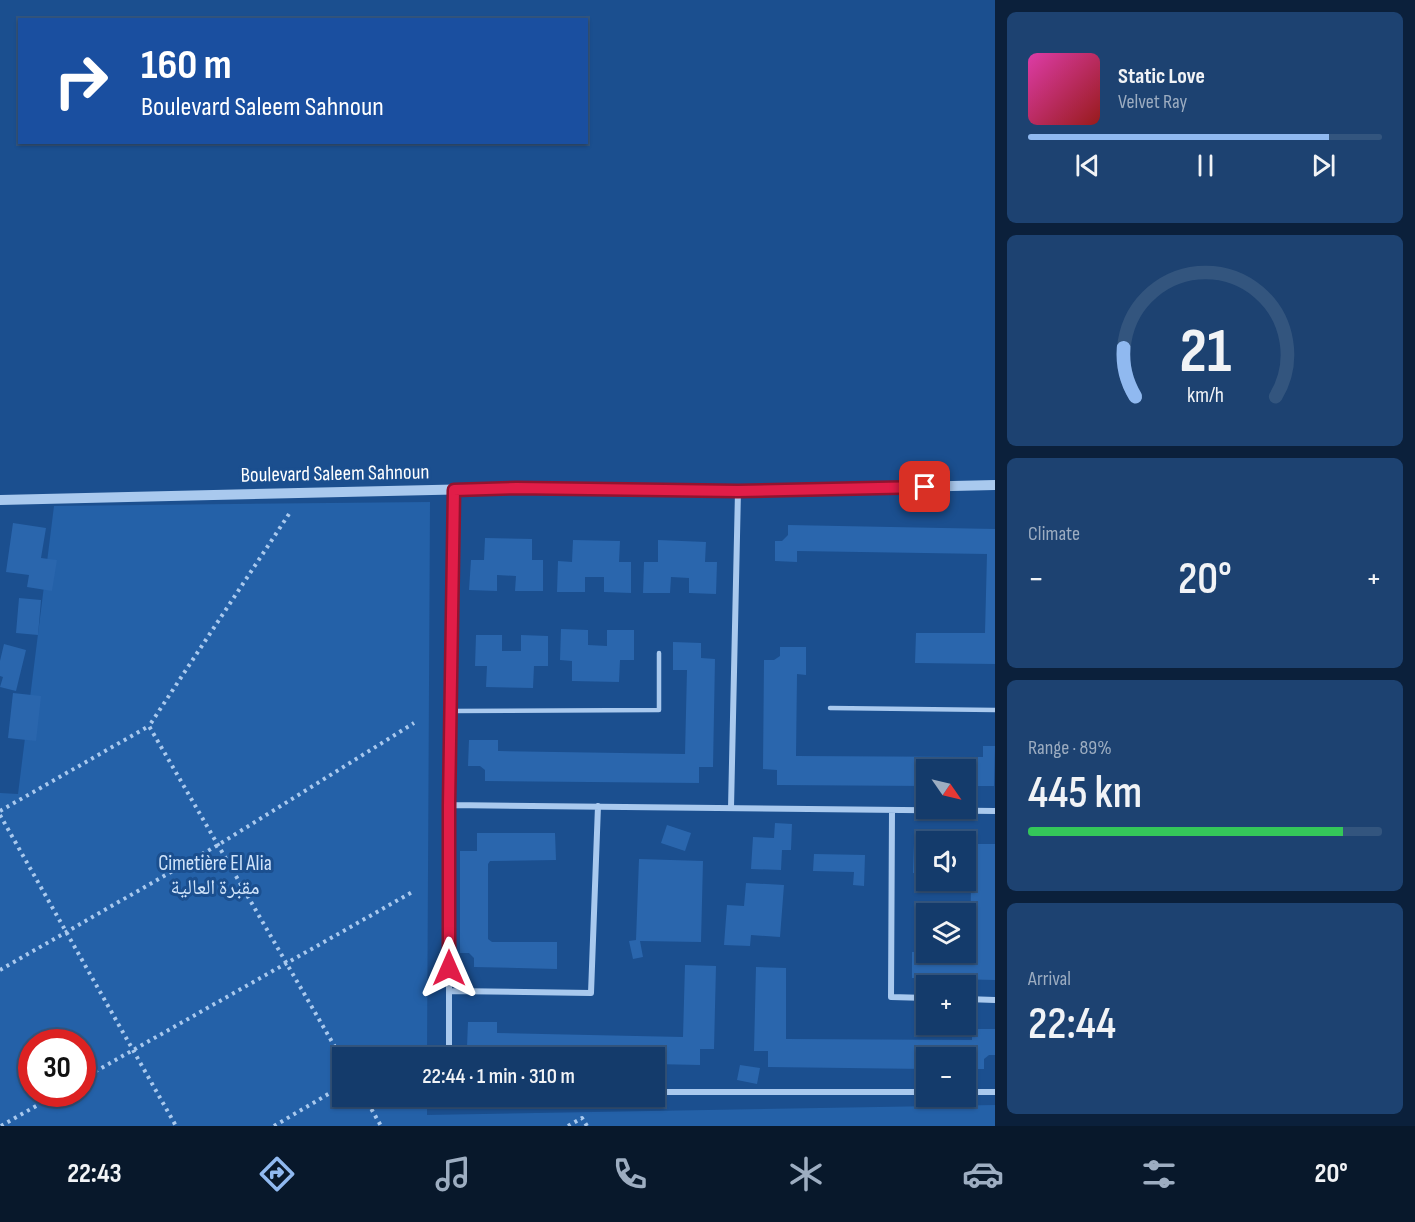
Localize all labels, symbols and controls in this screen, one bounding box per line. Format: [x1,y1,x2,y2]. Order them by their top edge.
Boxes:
text: 160 m [141,40,232,91]
icon: right [42,42,120,120]
text: Static Love [1118,63,1205,90]
text: Velvet Ray [1118,90,1187,114]
text: Boulevard Saleem Sahnoun [141,91,384,123]
icon: previous [1071,149,1104,182]
icon: pause [1189,149,1222,182]
icon: next [1307,149,1340,182]
text: 21 [1179,315,1231,390]
text: km/h [1186,384,1224,409]
street label: Boulevard Saleem Sahnoun [240,459,430,488]
pin [899,461,950,512]
icon: arrive [908,470,941,503]
text: Climate [1028,522,1080,546]
text: 20° [1178,552,1232,607]
text: − [1028,559,1044,599]
text: + [1366,559,1382,599]
text: Range · 89% [1028,736,1112,760]
north arrow [916,759,976,819]
map controls [916,759,976,1107]
text: 445 km [1028,766,1142,821]
button: sound [916,831,976,891]
park label: Cimetière El Alia مقبرة العالية [158,851,272,900]
button: layers [916,903,976,963]
position arrow [417,936,481,1000]
text: Arrival [1028,967,1071,991]
button: + [916,975,976,1035]
text: 22:44 [1028,997,1116,1052]
speed limit sign: 30 [18,1029,96,1107]
button: − [916,1047,976,1107]
text: 22:44 · 1 min · 310 m [422,1063,575,1090]
icon: directions [256,1153,298,1195]
icon: music [432,1153,474,1195]
icon: phone [609,1153,651,1195]
icon: climate [785,1153,827,1195]
icon: car [962,1153,1004,1195]
icon: filters [1138,1153,1180,1195]
text: 22:43 [67,1158,122,1190]
text: 20° [1315,1158,1348,1190]

